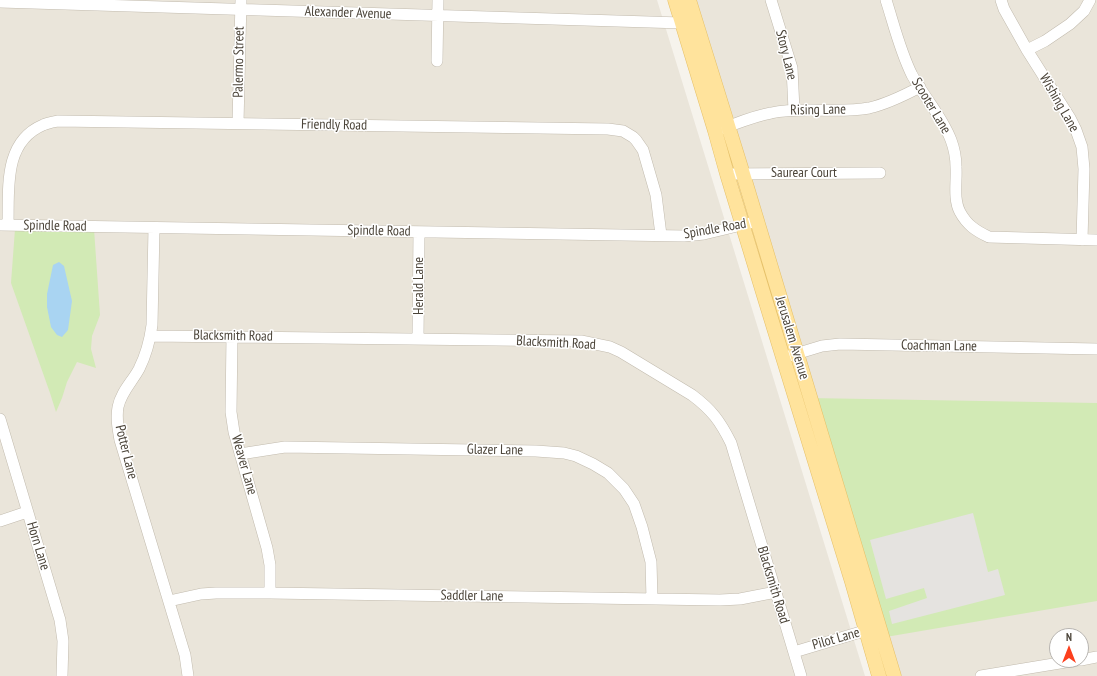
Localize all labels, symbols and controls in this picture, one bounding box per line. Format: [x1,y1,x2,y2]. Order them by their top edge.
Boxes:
street label: Alexander Avenue [304,3,392,23]
street label: Palermo Street [230,26,248,98]
street label: Story Lane [772,28,800,82]
street label: Wishing Lane [1036,71,1082,135]
street label: Scooter Lane [908,75,954,137]
street label: Rising Lane [790,101,846,119]
street label: Friendly Road [301,116,367,134]
street label: Saurear Court [771,165,837,181]
street label: Spindle Road [682,215,748,243]
street label: Spindle Road [23,217,87,235]
street label: Spindle Road [347,222,411,240]
street label: Herald Lane [411,257,427,315]
street label: Jerusalem Avenue [771,294,813,382]
street label: Blacksmith Road [193,327,273,345]
street label: Blacksmith Road [516,333,596,353]
street label: Coachman Lane [901,337,977,355]
street label: Potter Lane [111,423,141,481]
street label: Weaver Lane [227,433,261,497]
street label: Glazer Lane [467,441,523,459]
street label: Horn Lane [23,520,53,572]
street label: Blacksmith Road [753,544,793,626]
street label: Saddler Lane [441,587,503,605]
street label: Pilot Lane [810,624,862,654]
north arrow [1049,628,1089,668]
text: N [1066,630,1072,644]

